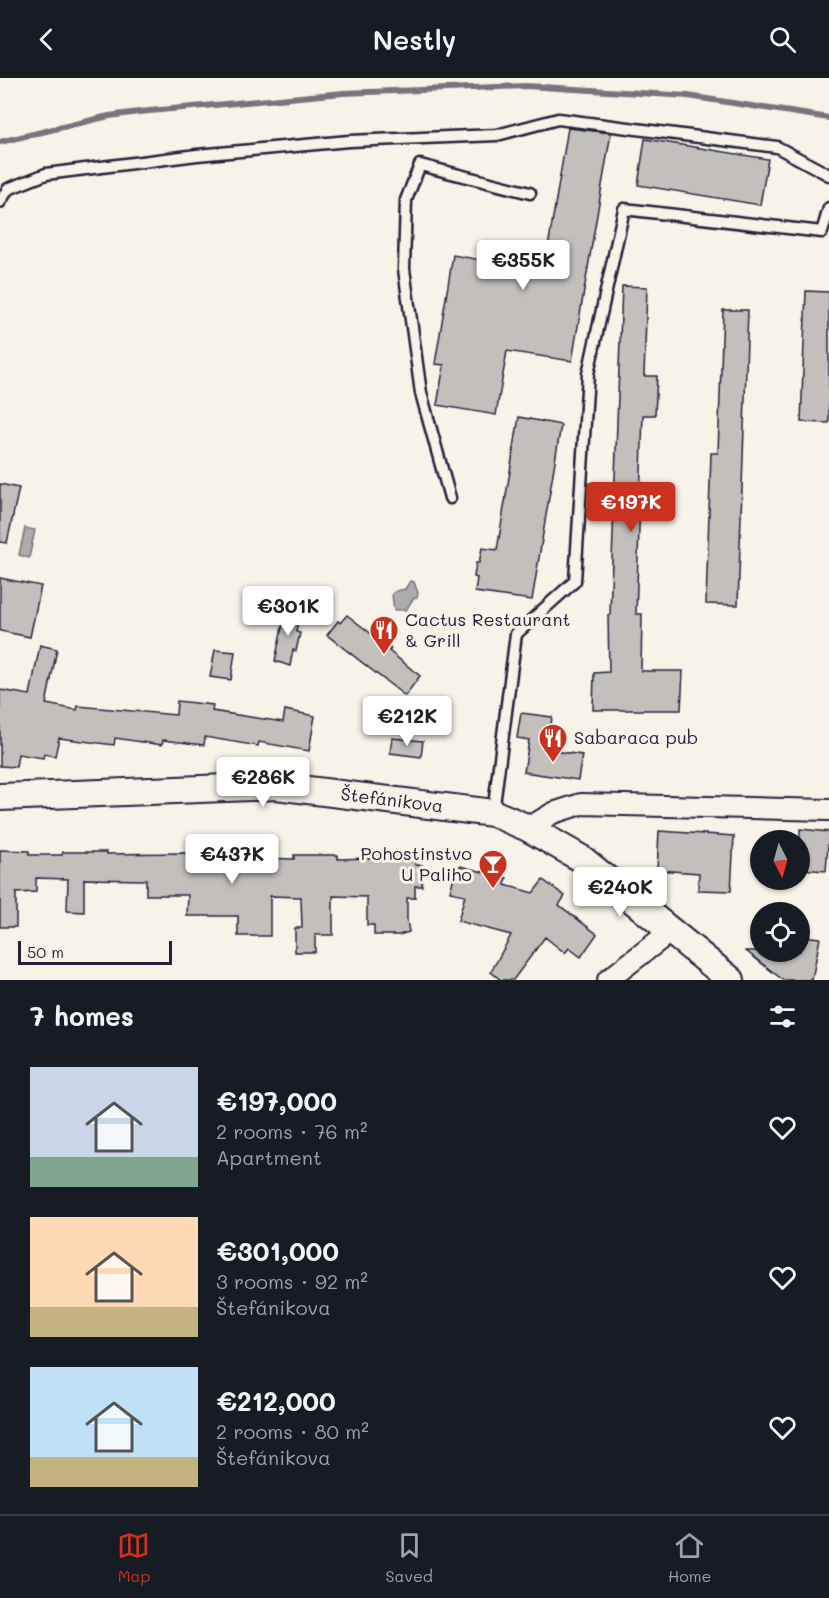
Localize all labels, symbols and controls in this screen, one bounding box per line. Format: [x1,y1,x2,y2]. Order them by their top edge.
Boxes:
text: Nestly [373,22,456,57]
icon: back [30,23,63,56]
icon: search [766,23,799,56]
pin: €355K [481,240,565,291]
text: €355K [491,246,555,272]
pin: €197K [589,482,673,533]
text: €197K [600,488,662,514]
pin: €301K [246,586,330,637]
text: €301K [256,592,320,618]
place label: Cactus Restaurant & Grill [405,607,570,652]
restaurant icon: Cactus Restaurant & Grill [368,614,400,656]
pin: €212K [365,696,449,747]
text: €212K [377,702,437,728]
restaurant icon: Sabaraca pub [537,722,569,764]
place label: Sabaraca pub [574,725,698,749]
pin: €286K [221,757,305,808]
text: €286K [230,763,296,789]
street label: Štefánikova [339,781,445,818]
north arrow [750,830,810,890]
map controls [750,830,810,962]
pin: €437K [190,834,274,885]
text: €437K [199,840,265,866]
place label: Pohostinstvo U Paliho [360,841,472,886]
bar icon: Pohostinstvo U Paliho [477,848,509,890]
pin: €240K [578,867,662,918]
text: €240K [587,873,653,899]
button: locate [750,902,810,962]
scale bar [18,938,172,965]
text: 50 m [27,941,64,962]
text: 7 homes [30,999,134,1033]
icon: filters [766,1000,799,1033]
text: €197,000 [216,1084,337,1118]
icon: home [78,1091,150,1163]
icon: heart [766,1111,799,1144]
text: 2 rooms · 76 m² [216,1118,368,1144]
text: Apartment [216,1144,322,1170]
text: €301,000 [216,1234,339,1268]
icon: home [78,1241,150,1313]
icon: heart [766,1261,799,1294]
text: 3 rooms · 92 m² [216,1268,368,1294]
text: Štefánikova [216,1294,331,1320]
text: €212,000 [216,1384,336,1418]
icon: home [78,1391,150,1463]
icon: heart [766,1411,799,1444]
text: 2 rooms · 80 m² [216,1418,369,1444]
text: Štefánikova [216,1444,331,1470]
tab: Map [117,1529,150,1586]
tab: Saved [385,1529,433,1586]
tab: Home [668,1529,711,1586]

